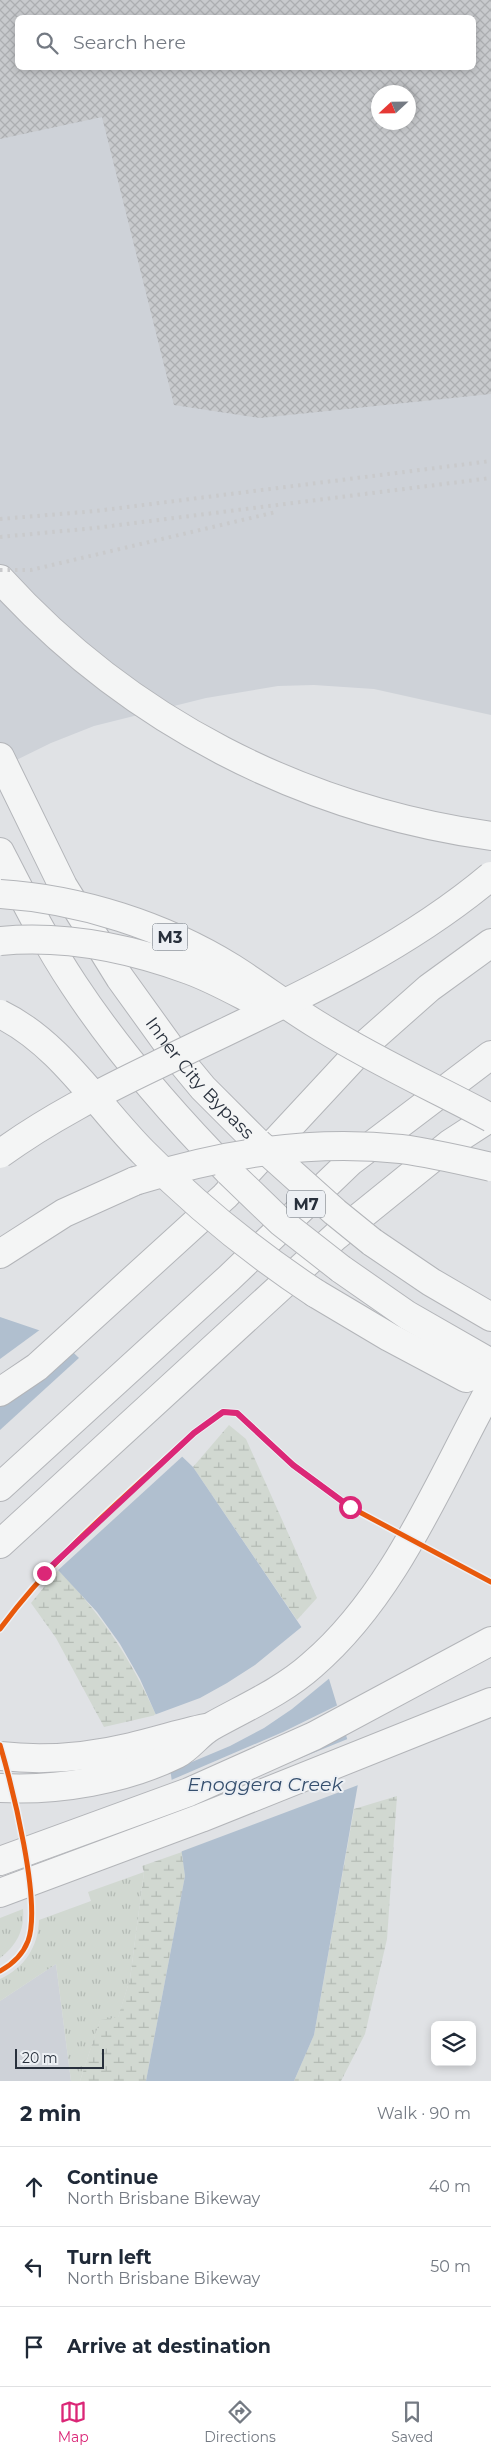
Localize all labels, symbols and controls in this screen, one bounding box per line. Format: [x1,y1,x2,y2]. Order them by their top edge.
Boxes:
search box [15,15,476,70]
icon: search [33,29,61,57]
text: Search here [73,31,186,54]
north arrow [371,85,416,130]
road number: M3 [152,924,188,950]
street label: Inner City Bypass [141,1013,259,1144]
road number: M7 [287,1190,325,1218]
route start [339,1496,362,1519]
route end [33,1562,56,1585]
water label: Enoggera Creek [187,1773,343,1796]
map controls [431,2021,476,2066]
button: layers [431,2021,476,2066]
scale bar [15,2046,104,2069]
text: 20 m [22,2049,58,2067]
text: 2 min [20,2101,81,2126]
text: Walk · 90 m [377,2104,471,2123]
text: Continue [67,2166,158,2189]
icon: ahead [20,2173,48,2201]
text: 40 m [429,2177,471,2196]
text: North Brisbane Bikeway [67,2189,260,2208]
text: Turn left [67,2246,152,2269]
icon: left [20,2253,48,2281]
text: 50 m [430,2257,471,2276]
text: North Brisbane Bikeway [67,2269,260,2288]
icon: arrive [20,2333,48,2361]
text: Arrive at destination [67,2335,271,2358]
tab: Map [58,2398,89,2446]
tab: Directions [204,2398,276,2446]
tab: Saved [391,2398,433,2446]

